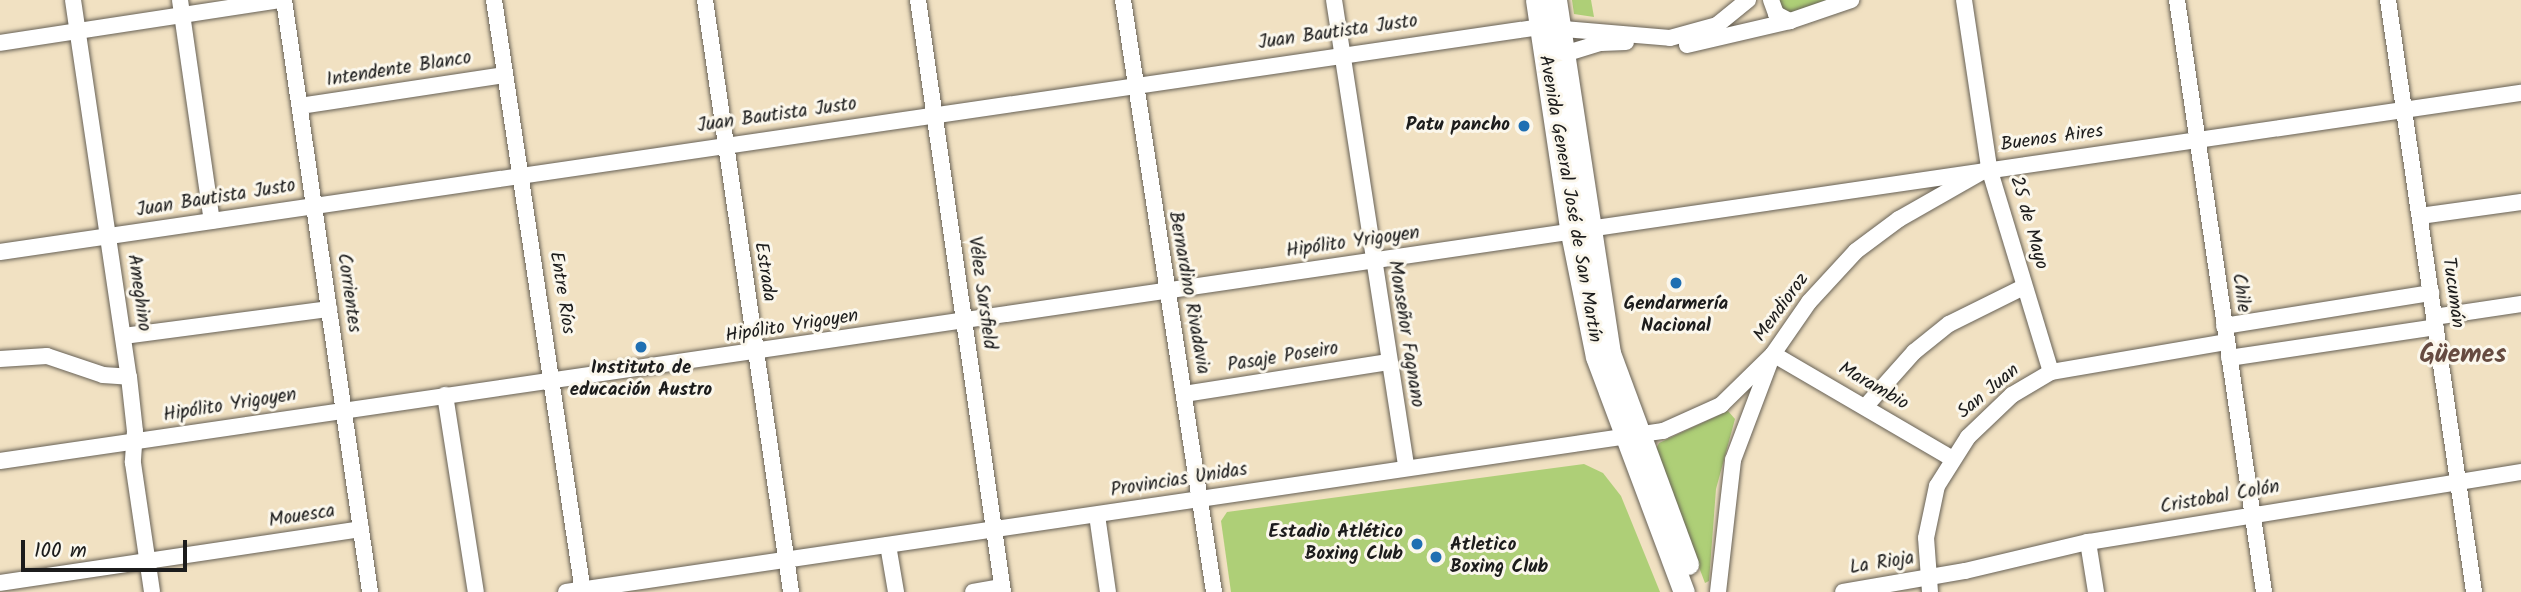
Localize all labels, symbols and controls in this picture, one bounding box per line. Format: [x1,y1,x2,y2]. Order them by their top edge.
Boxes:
street label: Juan Bautista Justo [1257,11,1419,55]
street label: Intendente Blanco [325,47,473,93]
street label: Avenida General José de San Martín [1532,54,1606,344]
street label: Juan Bautista Justo [696,94,858,138]
place label: Patu pancho [1406,115,1510,137]
marker: Patu pancho [1516,118,1532,134]
street label: Buenos Aires [1999,121,2105,157]
street label: 25 de Mayo [2004,174,2052,272]
street label: Juan Bautista Justo [135,175,297,223]
street label: Bernardino Rivadavia [1162,210,1214,376]
street label: Hipólito Yrigoyen [1285,222,1421,264]
street label: Vélez Sarsfield [962,235,1000,351]
street label: Estrada [748,241,780,303]
street label: Entre Ríos [543,250,579,336]
street label: Corrientes [331,252,365,334]
street label: Ameghino [121,253,155,333]
street label: Tucumán [2436,256,2468,330]
street label: Monseñor Fagnano [1382,259,1428,409]
street label: Mendioroz [1749,269,1815,347]
street label: Chile [2226,272,2254,314]
marker: Gendarmería Nacional [1668,275,1684,291]
place label: Gendarmería Nacional [1624,294,1728,338]
street label: Hipólito Yrigoyen [724,305,860,349]
street label: Pasaje Poseiro [1226,338,1340,378]
marker: Instituto de educación Austro [633,339,649,355]
district label: Güemes [2420,340,2506,372]
place label: Instituto de educación Austro [570,358,712,402]
street label: Marambio [1834,358,1912,416]
street label: San Juan [1953,360,2025,424]
street label: Hipólito Yrigoyen [162,384,298,428]
street label: Provincias Unidas [1109,459,1249,503]
street label: Cristobal Colón [2159,476,2281,520]
street label: Mouesca [267,501,337,533]
place label: Estadio Atlético Boxing Club [1269,522,1403,566]
scale bar [24,526,191,570]
text: 100 m [34,535,87,568]
place label: Atletico Boxing Club [1450,535,1548,579]
marker: Estadio Atlético Boxing Club [1409,536,1425,552]
street label: La Rioja [1848,548,1916,580]
marker: Atletico Boxing Club [1428,549,1444,565]

